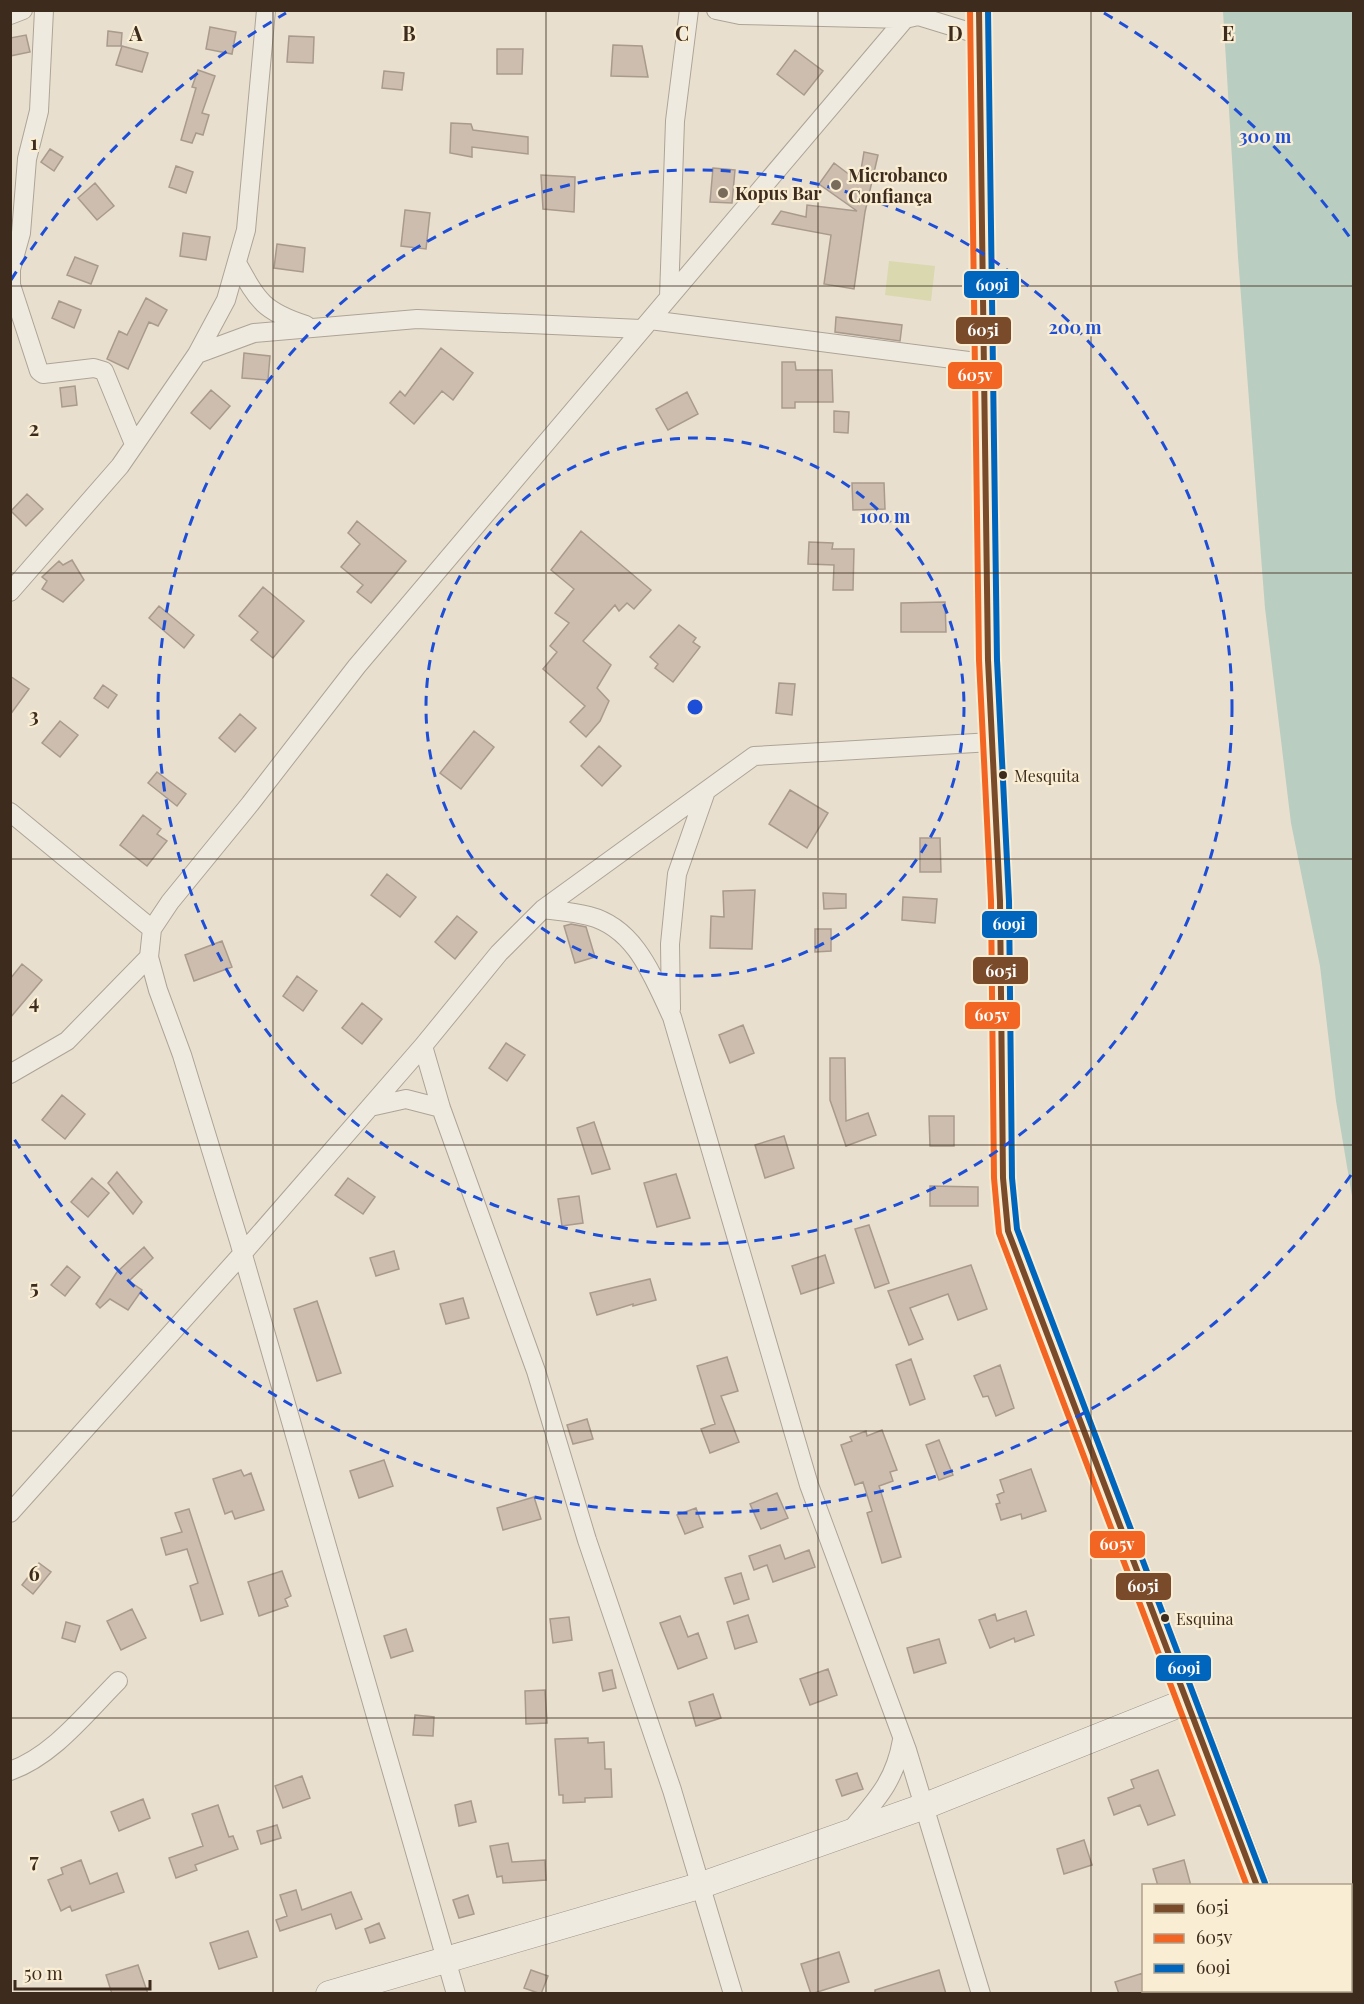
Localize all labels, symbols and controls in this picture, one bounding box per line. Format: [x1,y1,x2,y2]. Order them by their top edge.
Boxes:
text: A [128,19,143,46]
text: B [402,19,416,46]
text: C [675,19,689,46]
text: D [947,19,963,46]
text: E [1222,19,1234,46]
text: 300 m [1239,124,1292,148]
text: 1 [30,128,38,155]
place label: Microbanco Confiança [848,163,948,208]
marker: Microbanco Confiança [829,178,843,192]
place label: Kopus Bar [735,181,822,205]
marker: Kopus Bar [716,186,730,200]
line badge: 609i [963,270,1020,299]
text: 609i [975,274,1009,295]
text: 200 m [1048,315,1102,339]
line badge: 605i [955,316,1012,345]
text: 605i [967,319,999,340]
line badge: 605v [947,361,1003,390]
text: 605v [958,364,993,385]
text: 2 [29,414,39,441]
text: 100 m [860,504,911,528]
centre of rings [685,697,705,717]
text: 3 [29,701,39,728]
place label: Mesquita [1014,765,1080,786]
marker: Mesquita [997,769,1009,781]
line badge: 609i [981,910,1038,939]
text: 609i [992,913,1026,934]
line badge: 605i [972,956,1029,985]
text: 605i [985,960,1017,981]
text: 4 [29,987,39,1014]
line badge: 605v [964,1001,1021,1030]
text: 605v [975,1004,1010,1025]
text: 5 [29,1273,39,1300]
line badge: 605v [1089,1530,1146,1559]
text: 605v [1100,1533,1135,1554]
text: 6 [28,1559,40,1586]
line badge: 605i [1115,1572,1172,1601]
text: 605i [1127,1575,1159,1596]
place label: Esquina [1176,1608,1233,1629]
marker: Esquina [1159,1612,1171,1624]
line badge: 609i [1155,1654,1212,1682]
text: 609i [1167,1657,1201,1678]
text: 7 [29,1846,39,1873]
legend [1142,1884,1352,1992]
text: 605i [1196,1895,1229,1919]
text: 605v [1196,1925,1233,1949]
scale bar [15,1953,150,1991]
text: 609i [1196,1955,1231,1979]
text: 50 m [24,1961,63,1985]

